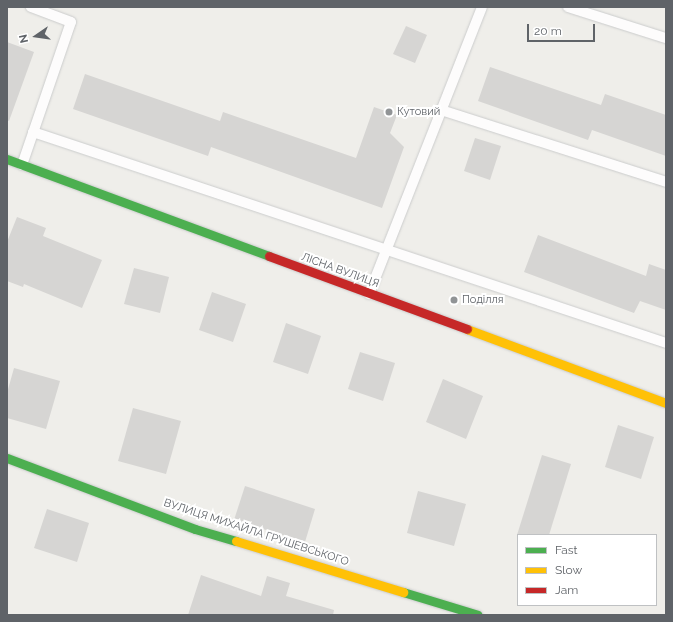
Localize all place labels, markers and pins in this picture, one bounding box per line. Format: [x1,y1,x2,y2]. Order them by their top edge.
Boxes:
place label: Кутовий [397,105,440,119]
marker: Кутовий [384,107,394,117]
place label: Поділля [462,293,503,307]
marker: Поділля [449,295,459,305]

